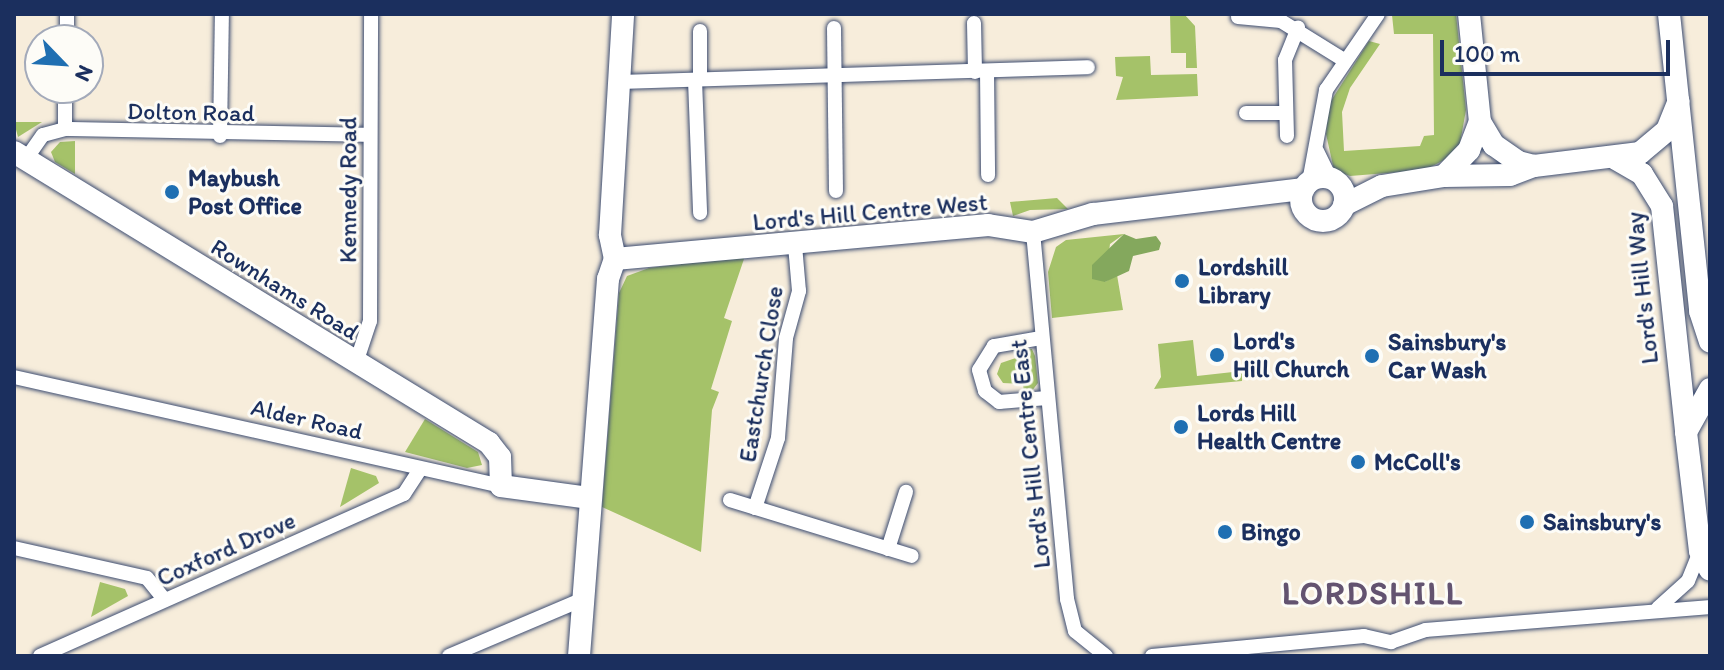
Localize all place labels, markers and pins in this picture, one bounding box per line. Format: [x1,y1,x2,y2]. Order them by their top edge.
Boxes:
place label: Maybush Post Office [188,164,302,220]
marker: Maybush Post Office [163,183,181,201]
place label: Lordshill Library [1198,253,1288,309]
marker: Lordshill Library [1173,272,1191,290]
place label: Lord's Hill Church [1233,327,1350,383]
place label: Sainsbury's Car Wash [1388,328,1506,384]
marker: Lord's Hill Church [1208,346,1226,364]
marker: Sainsbury's Car Wash [1363,347,1381,365]
place label: Lords Hill Health Centre [1197,399,1341,455]
marker: Lords Hill Health Centre [1172,418,1190,436]
place label: McColl's [1374,448,1461,476]
marker: McColl's [1349,453,1367,471]
place label: Sainsbury's [1543,508,1661,536]
marker: Sainsbury's [1518,513,1536,531]
place label: Bingo [1241,518,1301,546]
marker: Bingo [1216,523,1234,541]

